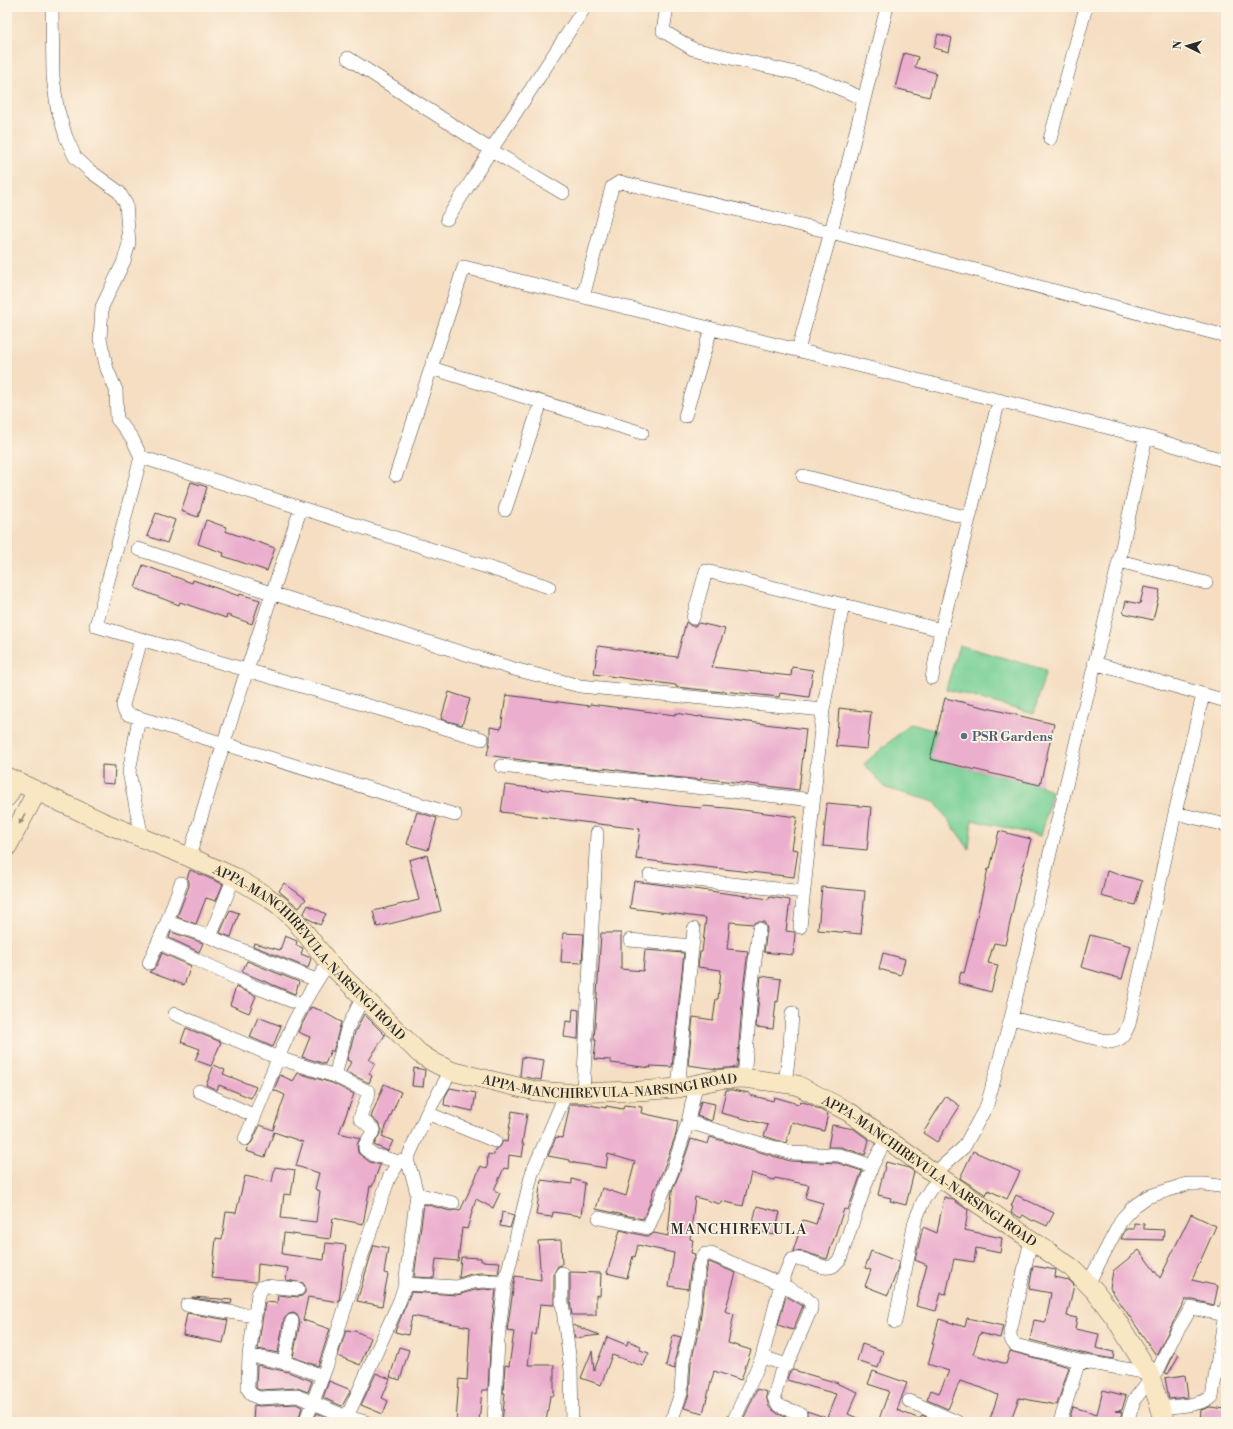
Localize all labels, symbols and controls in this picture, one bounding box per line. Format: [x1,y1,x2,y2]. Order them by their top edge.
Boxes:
north arrow [1167,26,1207,66]
text: N [1171,40,1185,50]
place label: PSR Gardens [972,729,1053,745]
marker: PSR Gardens [959,731,969,741]
one-way arrow [19,813,26,825]
street label: APPA-MANCHIREVULA-NARSINGI ROAD [210,861,409,1044]
street label: APPA-MANCHIREVULA-NARSINGI ROAD [480,1071,737,1102]
street label: APPA-MANCHIREVULA-NARSINGI ROAD [818,1092,1040,1250]
district label: MANCHIREVULA [670,1220,808,1239]

